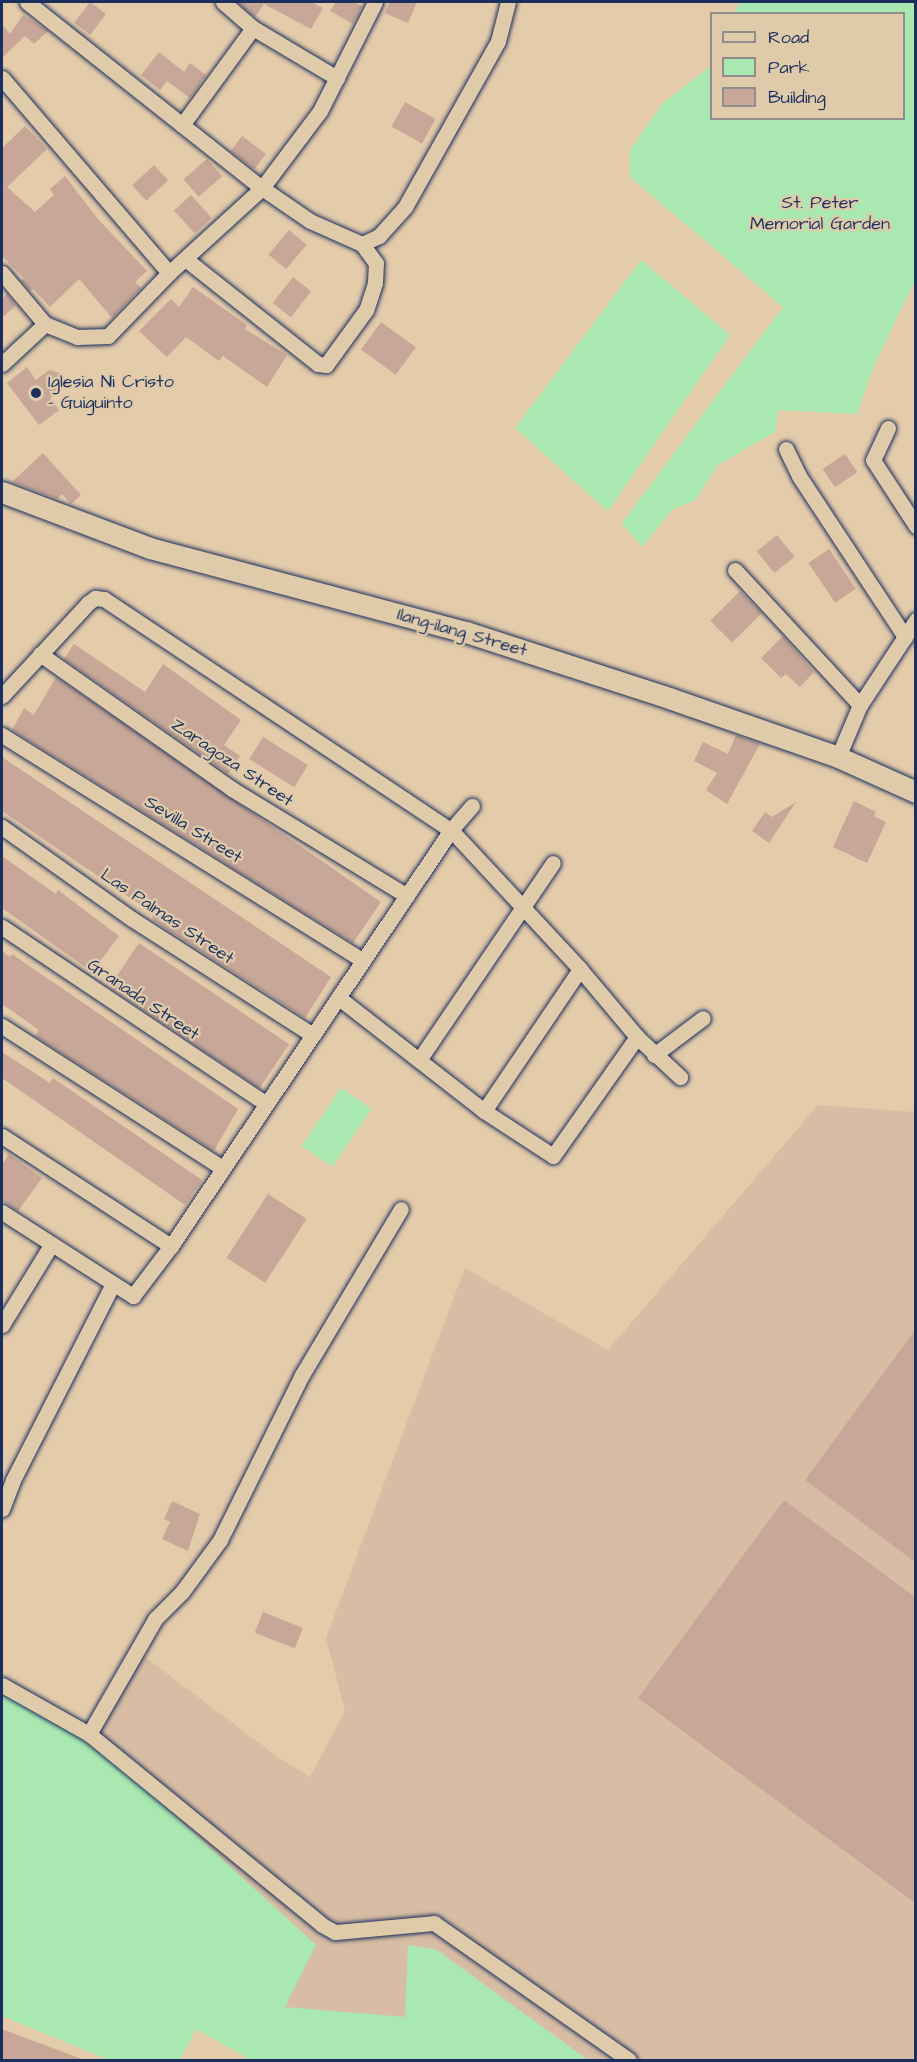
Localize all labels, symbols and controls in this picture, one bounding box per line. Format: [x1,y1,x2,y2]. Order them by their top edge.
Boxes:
legend [710,12,905,120]
text: Road [768,25,809,50]
text: Park [768,55,810,80]
text: Building [768,85,826,110]
park label: St. Peter Memorial Garden [750,193,890,236]
place label: Iglesia Ni Cristo - Guiguinto [48,372,174,415]
marker: Iglesia Ni Cristo - Guiguinto [29,386,43,400]
street label: Ilang-ilang Street [394,604,530,662]
street label: Zaragoza Street [167,714,297,812]
street label: Sevilla Street [140,791,246,869]
street label: Las Palmas Street [96,864,238,970]
street label: Granada Street [83,954,203,1046]

